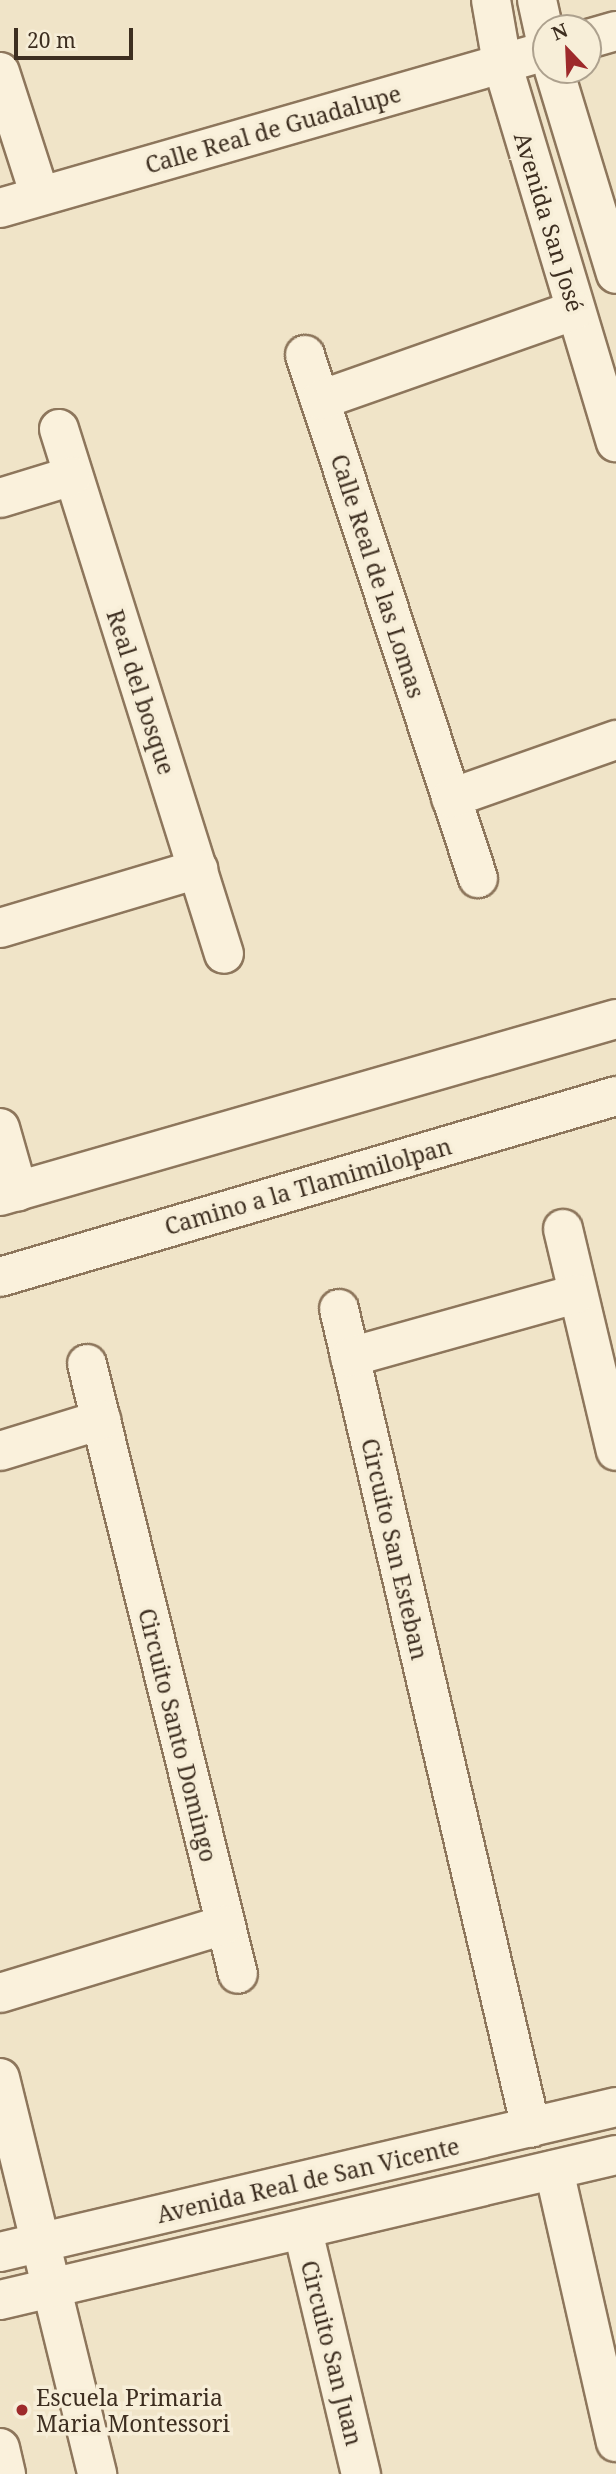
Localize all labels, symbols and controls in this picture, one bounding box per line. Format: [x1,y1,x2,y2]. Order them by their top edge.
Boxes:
scale bar [18,14,136,58]
north arrow [532,14,602,84]
text: N [548,17,572,46]
text: 20 m [27,26,76,54]
street label: Calle Real de Guadalupe [142,79,404,179]
street label: Avenida San José [509,129,589,315]
street label: Calle Real de las Lomas [326,451,430,701]
street label: Real del bosque [101,606,181,778]
street label: Camino a la Tlamimilolpan [161,1132,455,1240]
street label: Circuito San Esteban [356,1436,434,1662]
street label: Circuito Santo Domingo [133,1605,223,1865]
street label: Avenida Real de San Vicente [154,2132,462,2228]
street label: Circuito San Juan [296,2258,368,2448]
place label: Escuela Primaria Maria Montessori [36,2383,230,2437]
marker: Escuela Primaria Maria Montessori [14,2402,30,2418]

